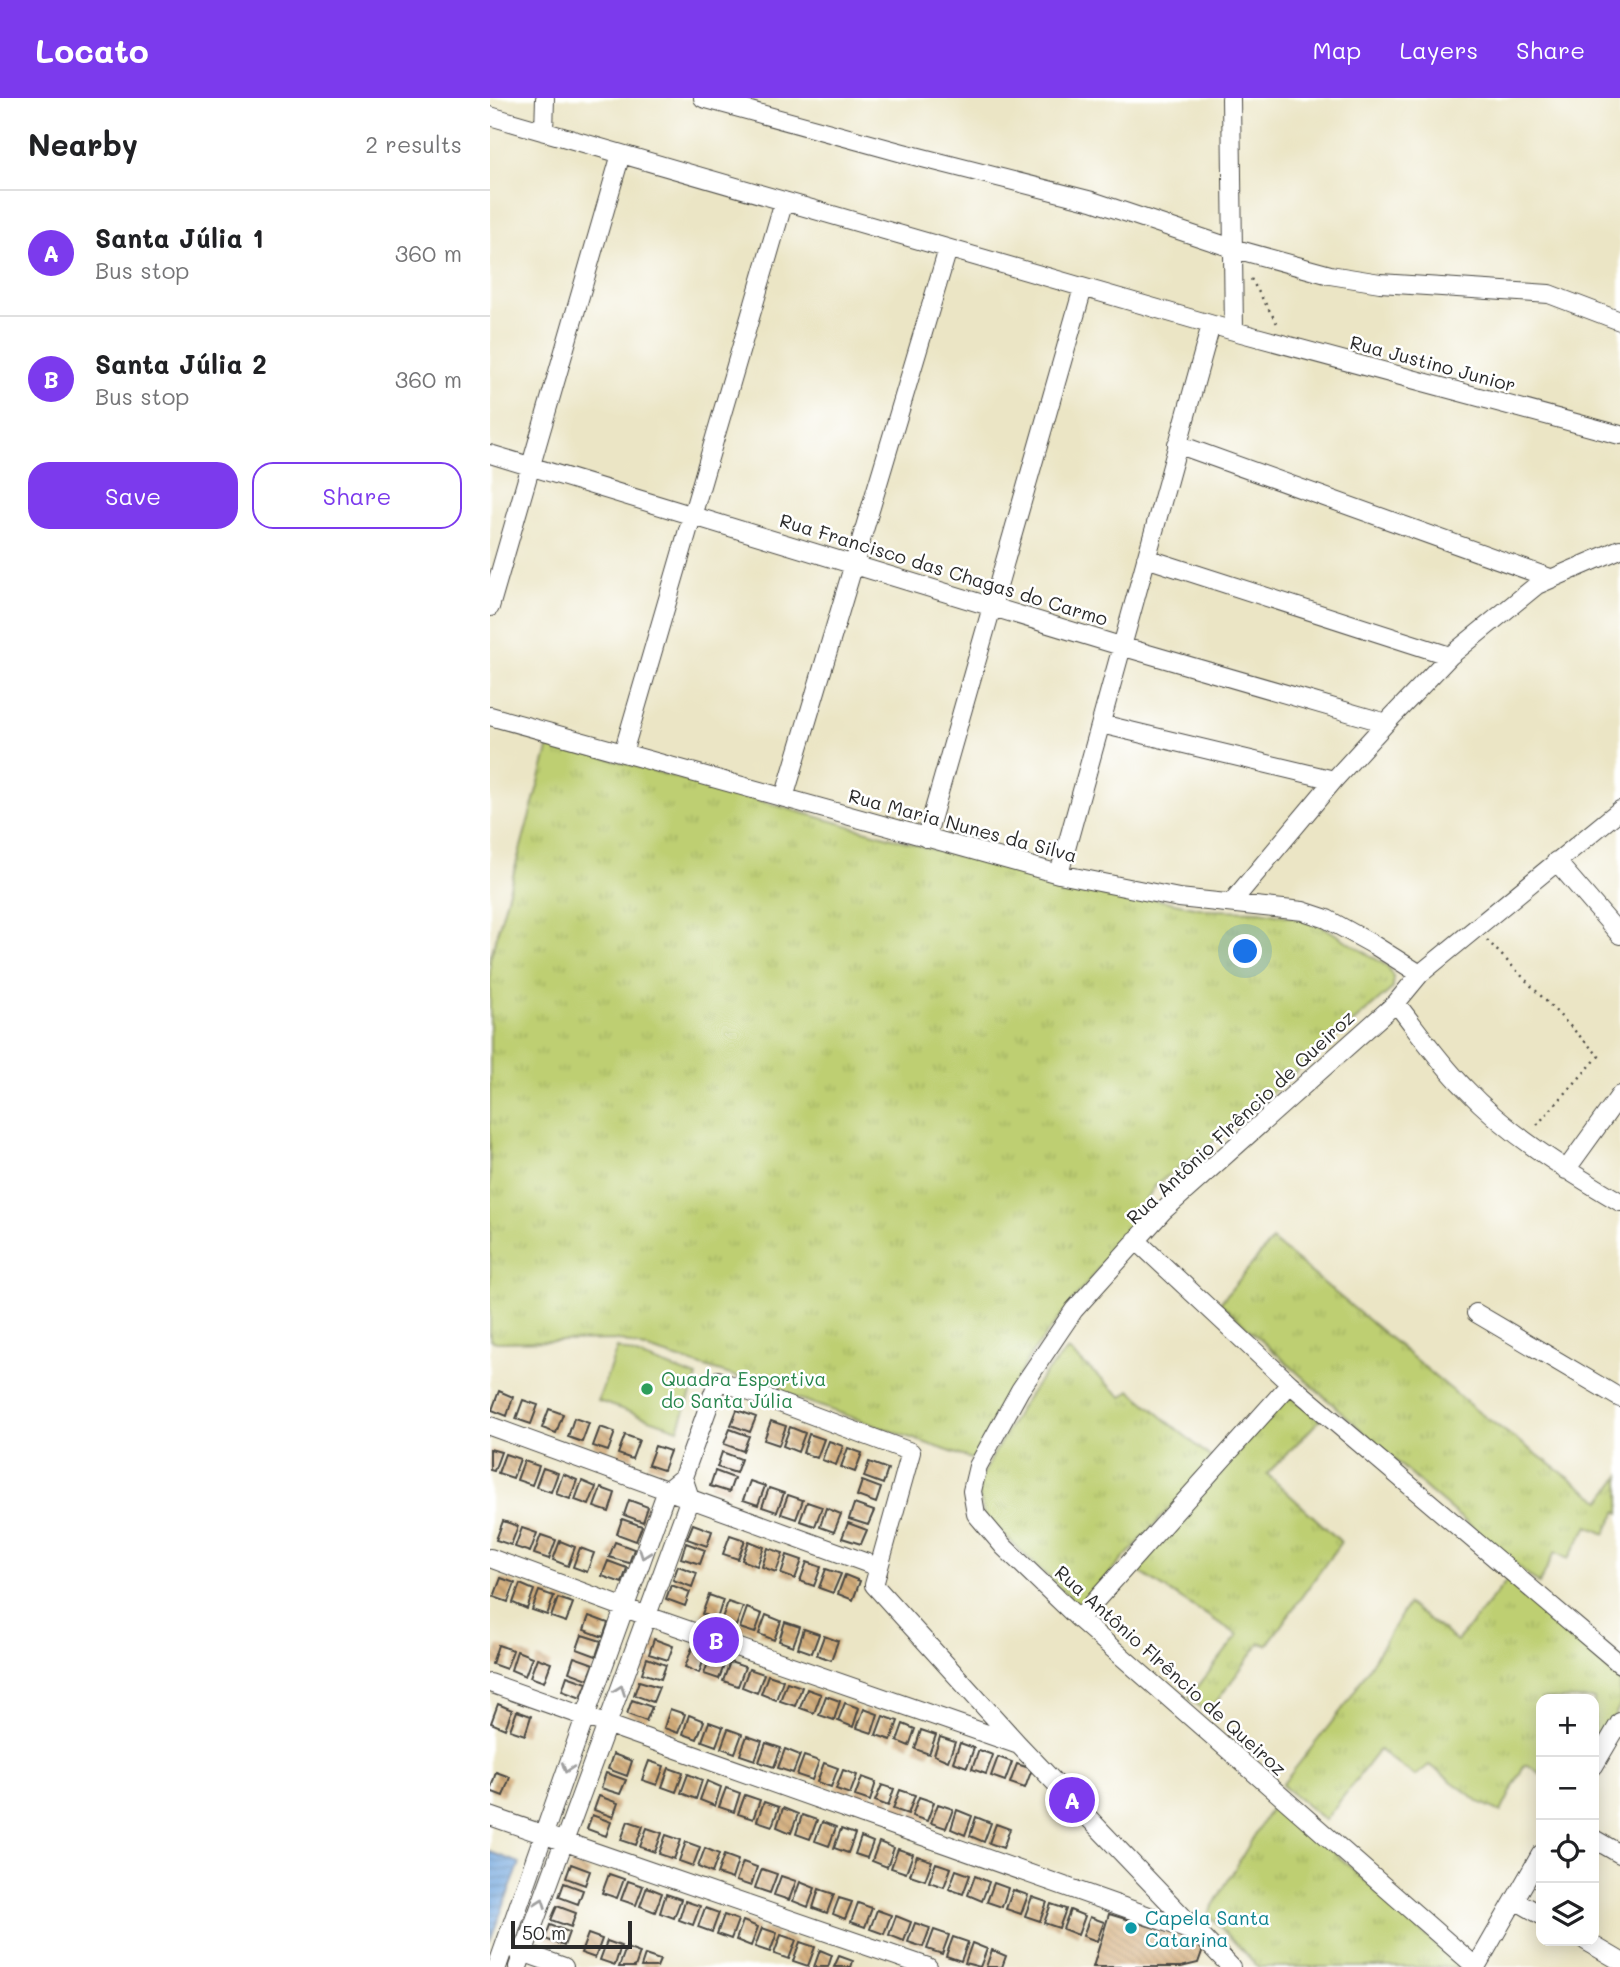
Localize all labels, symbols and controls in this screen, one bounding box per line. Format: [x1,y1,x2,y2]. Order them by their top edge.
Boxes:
text: Locato [35,28,149,71]
text: Map [1313,34,1361,65]
text: Layers [1399,34,1478,65]
text: Share [1516,34,1585,65]
text: Nearby [28,124,138,164]
text: 2 results [365,129,462,159]
text: Santa Júlia 1 [95,221,264,255]
text: A [43,238,59,268]
text: 360 m [395,238,462,268]
text: Bus stop [95,255,190,285]
street label: Rua Justino Junior [1347,329,1519,397]
text: Santa Júlia 2 [95,347,267,381]
text: B [43,364,59,394]
text: 360 m [395,364,462,394]
text: Bus stop [95,381,190,411]
button: Save [28,462,238,529]
button: Share [252,462,462,529]
street label: Rua Francisco das Chagas do Carmo [777,507,1111,631]
street label: Rua Maria Nunes da Silva [846,782,1080,868]
your location [1228,934,1262,968]
street label: Rua Antônio Flrêncio de Queiroz [1121,1005,1359,1229]
place label: Quadra Esportiva do Santa Júlia [661,1366,826,1413]
marker: Quadra Esportiva do Santa Júlia [639,1381,655,1397]
one-way arrow [638,1548,652,1560]
street label: Rua Antônio Flrêncio de Queiroz [1050,1559,1292,1781]
pin: B [693,1614,739,1666]
one-way arrow [612,1684,626,1696]
map controls [1536,1694,1599,1946]
button: + [1536,1694,1599,1757]
button: − [1536,1757,1599,1820]
one-way arrow [561,1762,575,1774]
pin: A [1049,1774,1095,1826]
button: locate [1536,1820,1599,1883]
button: layers [1536,1883,1599,1946]
one-way arrow [533,1897,547,1909]
place label: Capela Santa Catarina [1145,1905,1270,1952]
scale bar [511,1918,632,1950]
text: 50 m [522,1920,566,1945]
marker: Capela Santa Catarina [1123,1920,1139,1936]

